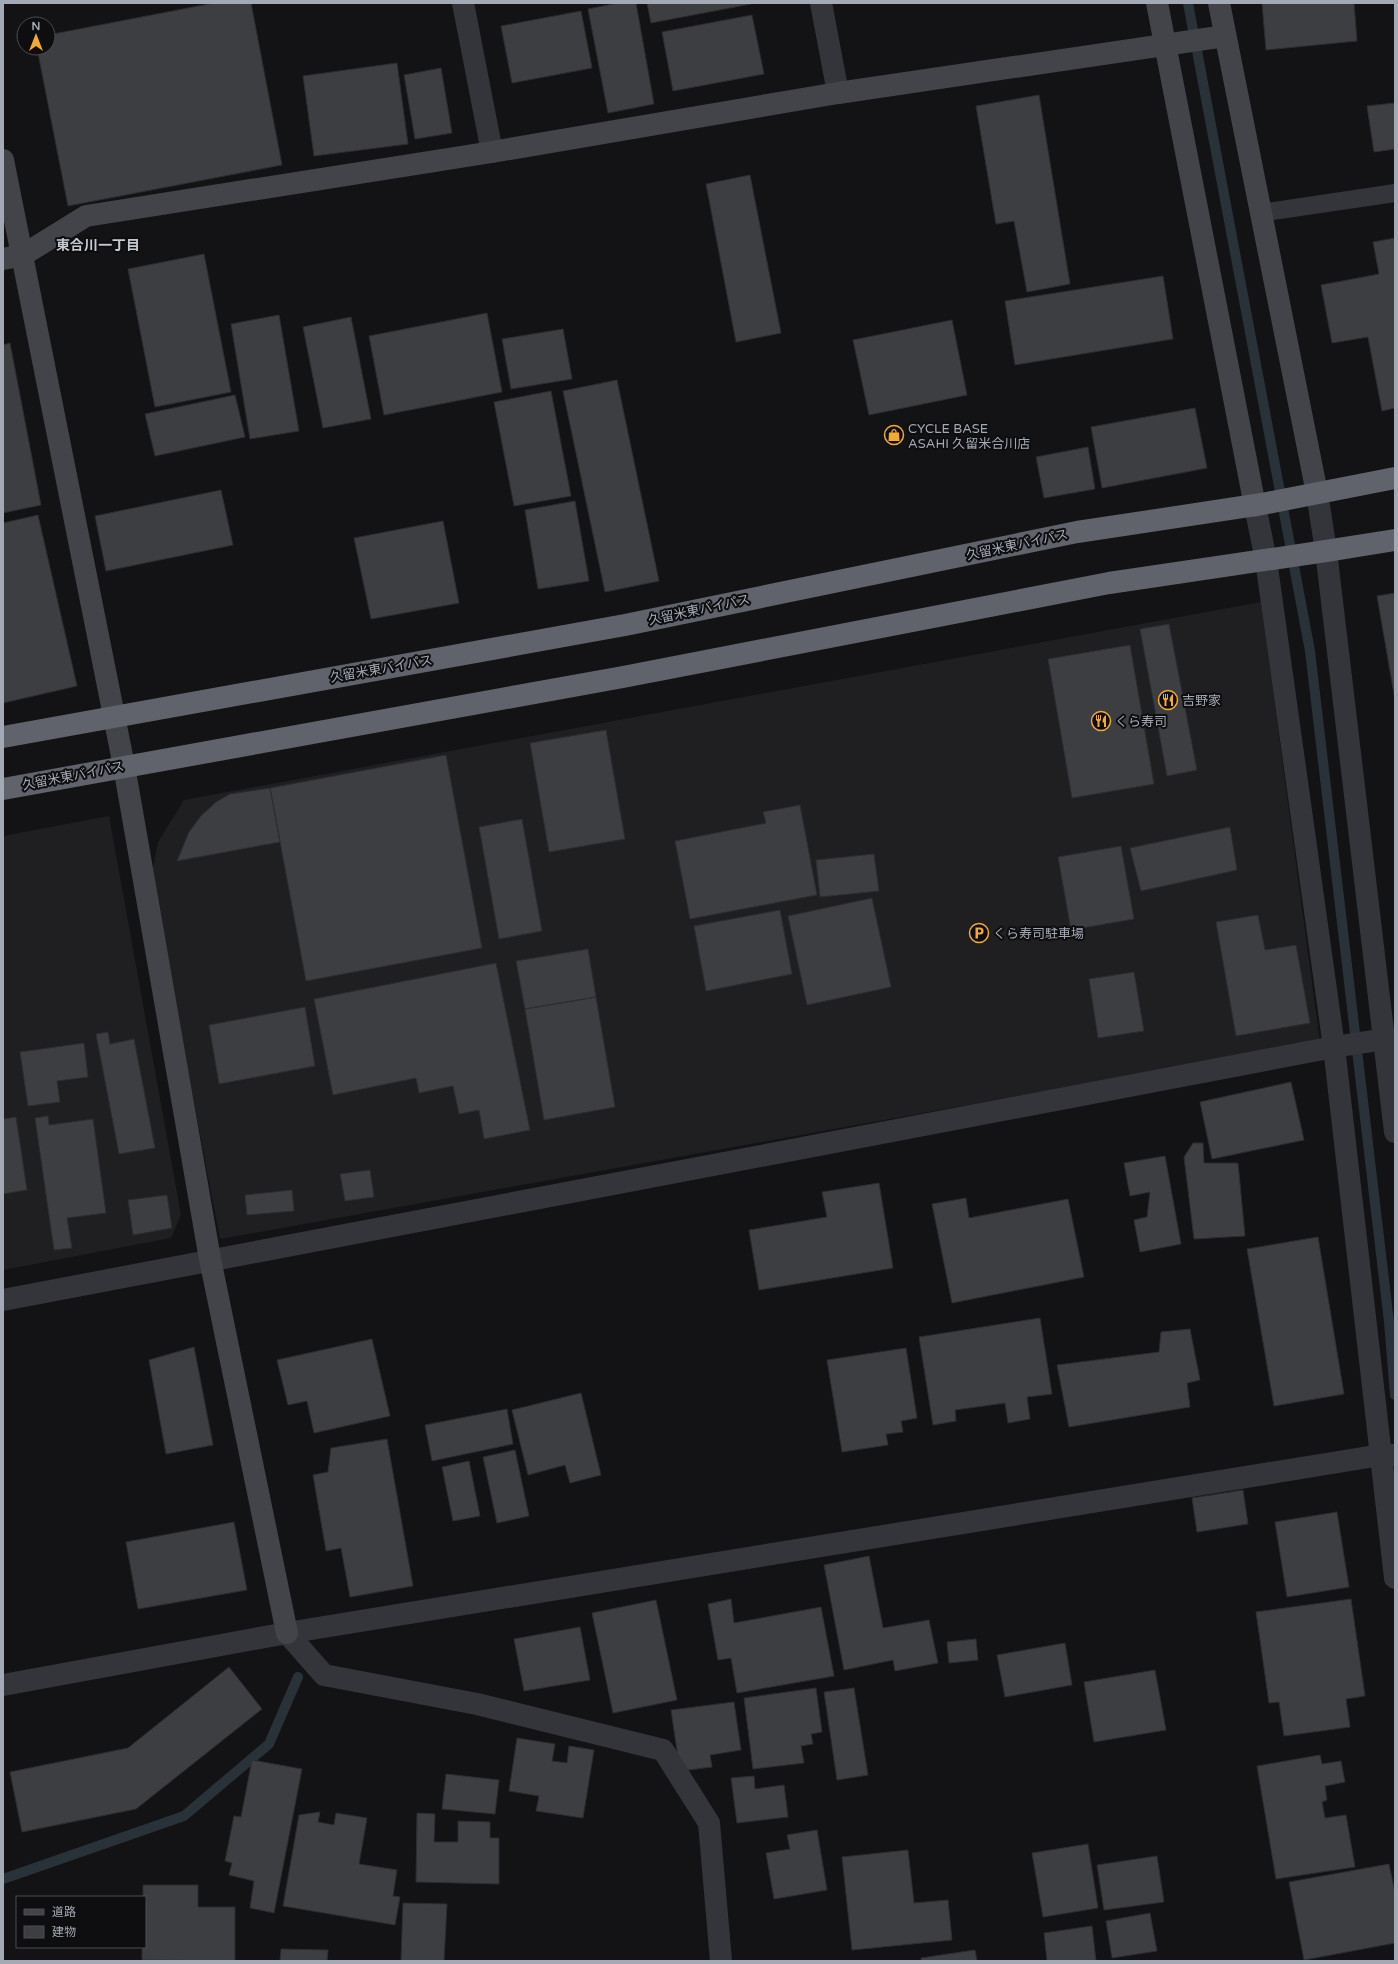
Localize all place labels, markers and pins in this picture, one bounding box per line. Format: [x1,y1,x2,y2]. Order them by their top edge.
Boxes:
place label: CYCLE BASE ASAHI 久留米合川店 [908,421,1030,452]
shop icon: CYCLE BASE ASAHI 久留米合川店 [883,424,905,446]
restaurant icon: 吉野家 [1157,689,1179,711]
place label: 吉野家 [1182,693,1221,709]
restaurant icon: くら寿司 [1090,710,1112,732]
place label: くら寿司 [1115,714,1167,730]
parking icon: くら寿司駐車場 [968,922,990,944]
place label: くら寿司駐車場 [993,926,1084,942]

